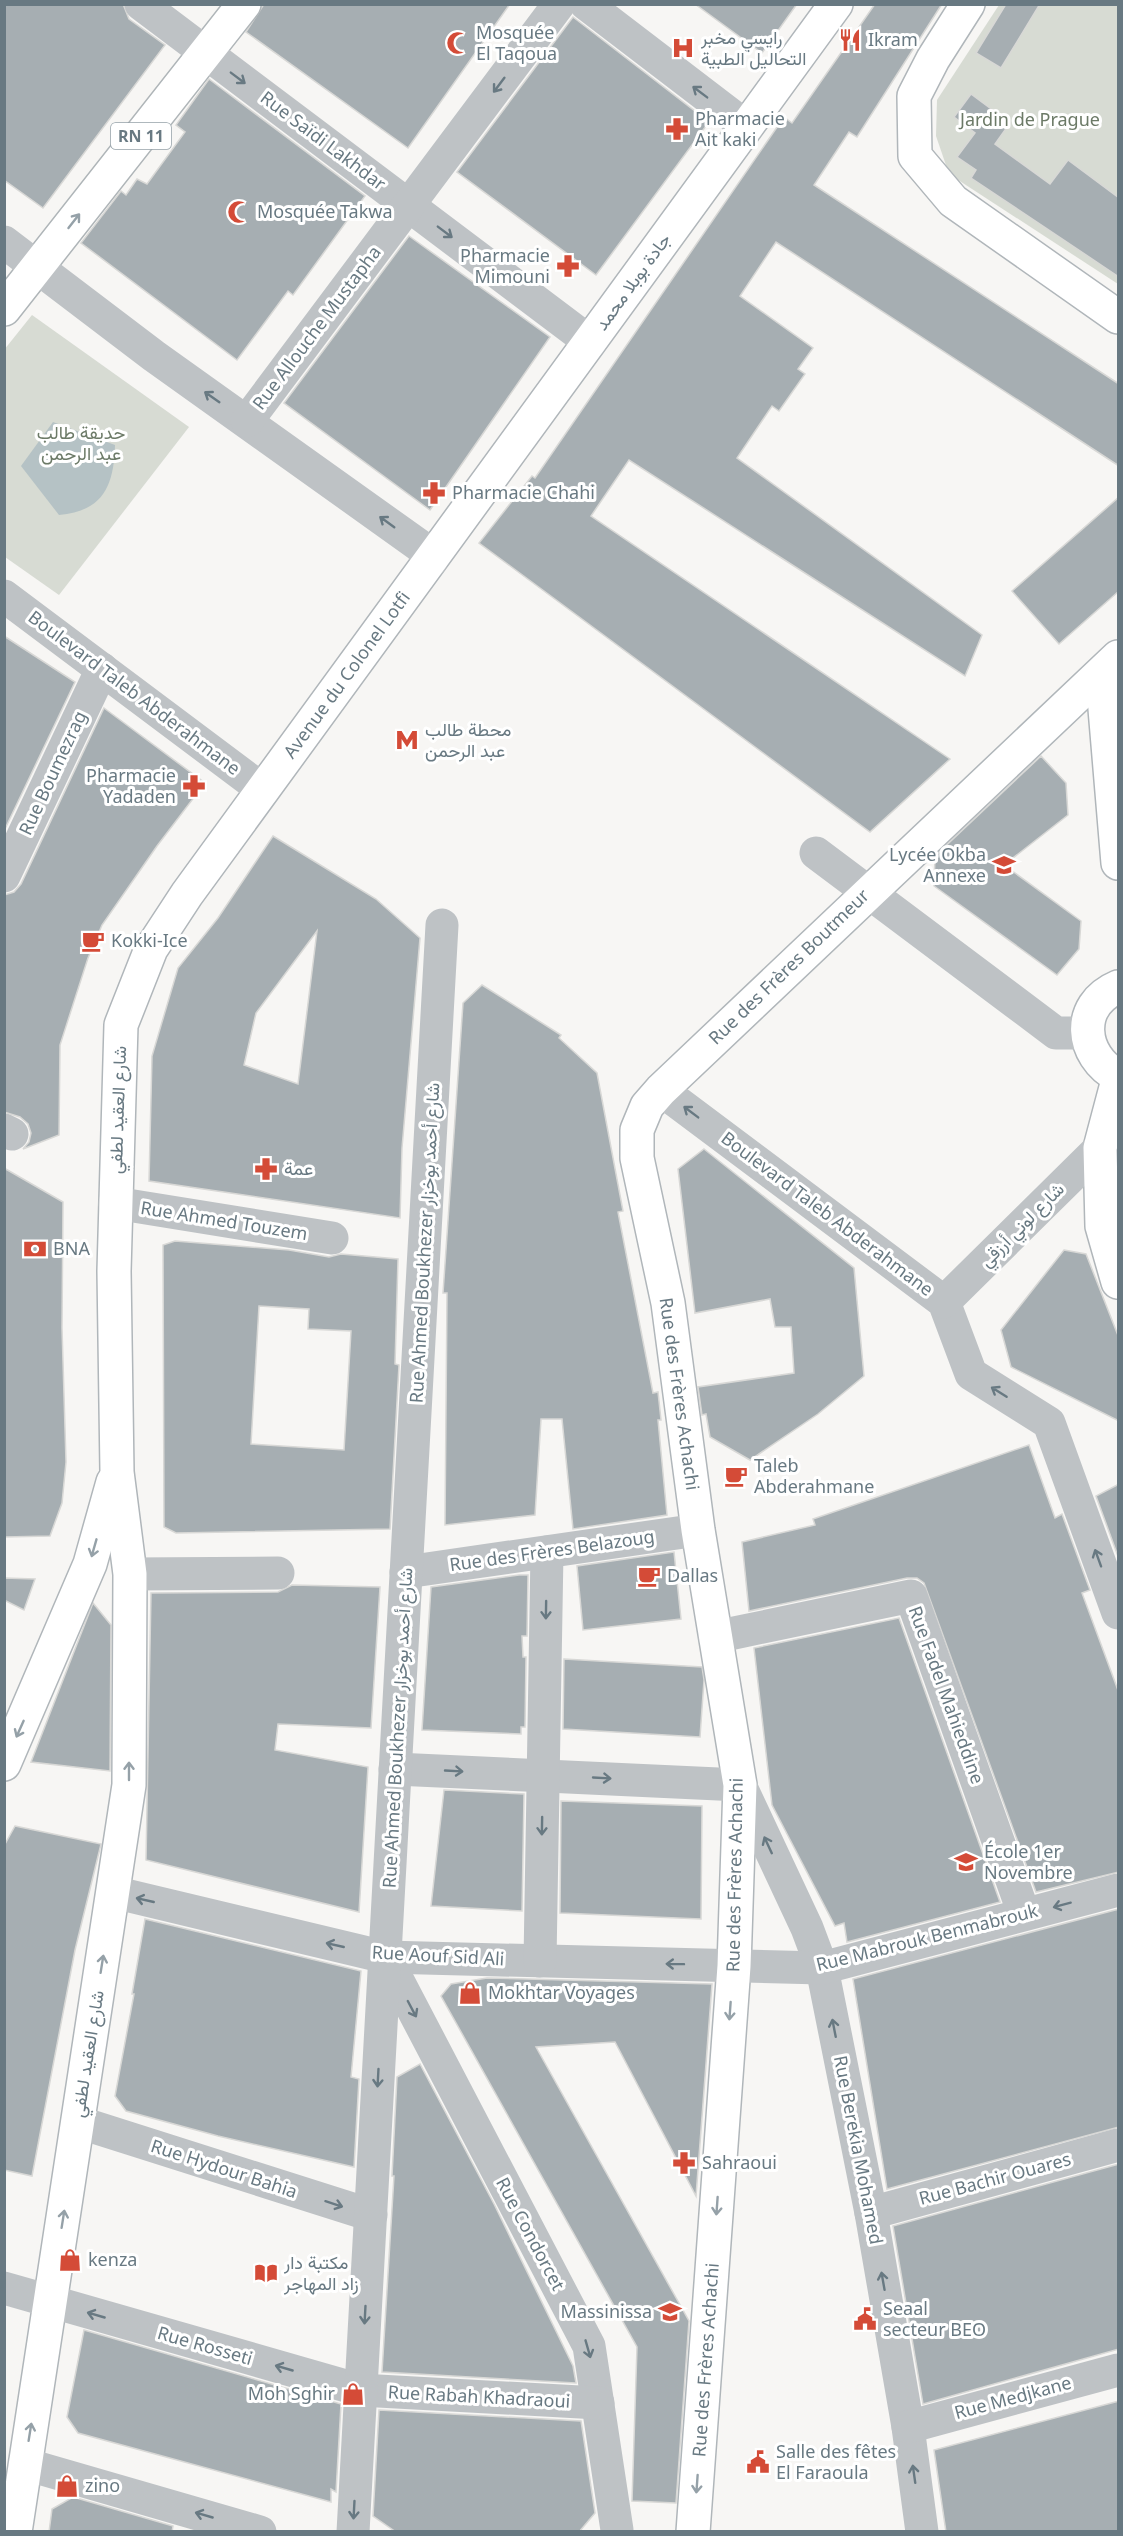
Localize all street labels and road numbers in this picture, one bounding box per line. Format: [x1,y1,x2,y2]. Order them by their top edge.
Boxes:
street label: Rue Saïdi Lakhdar [256,85,392,196]
road number: RN 11 [111,123,171,149]
street label: جادة بوبلا محمد [589,228,676,335]
street label: Rue Allouche Mustapha [247,241,386,414]
street label: Avenue du Colonel Lotfi [277,586,415,763]
street label: Boulevard Taleb Abderahmane [24,604,246,780]
street label: Rue Boumezrag [13,707,91,839]
street label: Rue des Frères Boutmeur [703,883,874,1049]
street label: شارع العقيد لطفي [103,1045,135,1175]
street label: Rue Ahmed Boukhezer شارع أحمد بوخزار [404,1082,445,1404]
street label: Boulevard Taleb Abderahmane [717,1125,939,1301]
street label: شارع لوني أرزقي [974,1177,1072,1275]
street label: Rue Ahmed Touzem [139,1195,309,1245]
street label: Rue des Frères Achachi [655,1296,705,1492]
street label: Rue des Frères Belazoug [448,1524,656,1576]
street label: Rue Ahmed Boukhezer شارع أحمد بوخزار [377,1567,418,1889]
street label: Rue Fadel Mahieddine [904,1602,990,1787]
street label: Rue des Frères Achachi [720,1778,748,1972]
street label: Rue Mabrouk Benmabrouk [813,1898,1041,1976]
street label: Rue Aouf Sid Ali [371,1940,505,1970]
street label: شارع العقيد لطفي [65,1989,113,2120]
street label: Rue Berekia Mohamed [829,2053,889,2246]
street label: Rue Hydour Bahia [148,2133,301,2203]
street label: Rue Bachir Ouares [916,2146,1073,2210]
street label: Rue Condorcet [491,2173,571,2295]
street label: Rue des Frères Achachi [686,2262,724,2458]
street label: Rue Rosseti [155,2320,256,2370]
street label: Rue Medjkane [952,2370,1074,2424]
street label: Rue Rabah Khadraoui [387,2379,571,2413]

